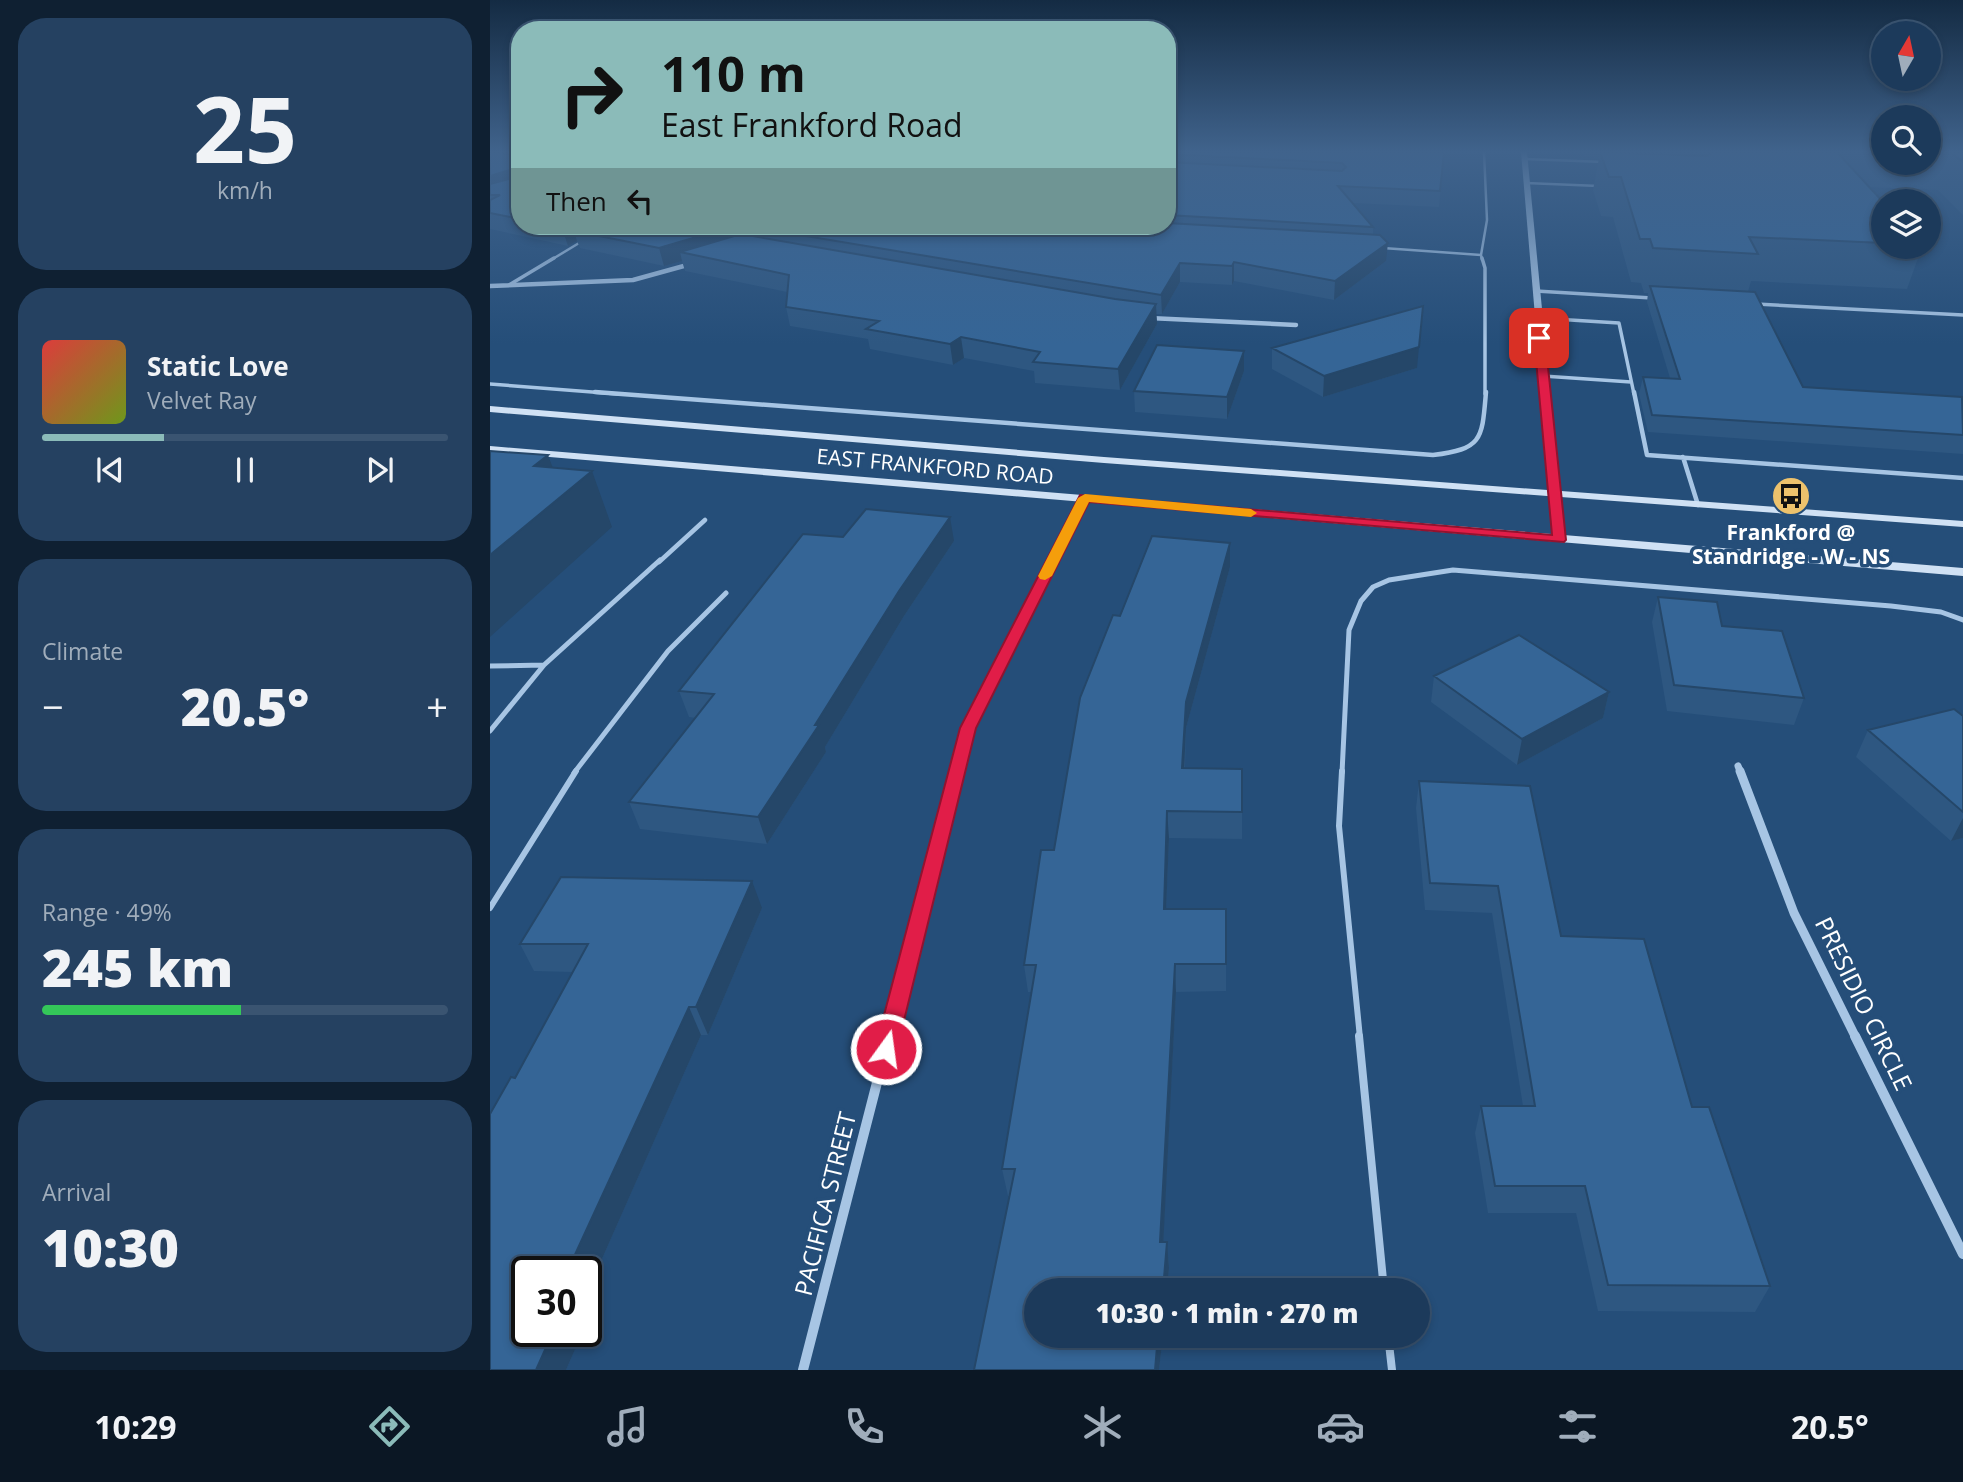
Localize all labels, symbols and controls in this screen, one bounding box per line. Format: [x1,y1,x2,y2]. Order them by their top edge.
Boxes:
north arrow [1871,21,1941,91]
map controls [1871,21,1941,259]
text: 110 m [661,40,806,106]
icon: right [546,49,637,140]
text: 25 [193,66,297,190]
text: East Frankford Road [661,103,963,146]
button: search [1871,105,1941,175]
text: km/h [217,174,273,206]
icon: left [621,182,659,220]
text: Then [546,183,607,219]
button: layers [1871,189,1941,259]
pin [1509,308,1569,368]
icon: arrive [1520,319,1558,357]
text: Static Love [147,348,289,384]
text: Velvet Ray [147,384,257,416]
street label: EAST FRANKFORD ROAD [815,442,1055,490]
icon: previous [91,451,129,489]
icon: pause [226,451,264,489]
icon: next [361,451,399,489]
bus stop icon: Frankford @ Standridge - W - NS [1770,475,1812,517]
place label: Frankford @ Standridge - W - NS [1692,518,1890,570]
text: Climate [42,635,123,667]
text: 20.5° [181,670,309,741]
text: − [42,680,64,732]
text: + [426,680,448,732]
text: Range · 49% [42,896,172,928]
street label: PRESIDIO CIRCLE [1808,911,1921,1096]
text: 245 km [42,931,233,1002]
position arrow [849,1012,923,1086]
street label: PACIFICA STREET [786,1108,863,1299]
text: Arrival [42,1176,111,1208]
text: 10:30 [42,1211,179,1282]
speed limit sign: 30 [511,1256,602,1347]
text: 10:30 · 1 min · 270 m [1096,1295,1358,1331]
icon: directions [365,1402,414,1451]
icon: music [603,1402,652,1451]
icon: phone [840,1402,889,1451]
icon: climate [1078,1402,1127,1451]
icon: car [1316,1402,1365,1451]
icon: filters [1553,1402,1602,1451]
text: 10:29 [94,1405,177,1448]
text: 20.5° [1791,1405,1869,1448]

